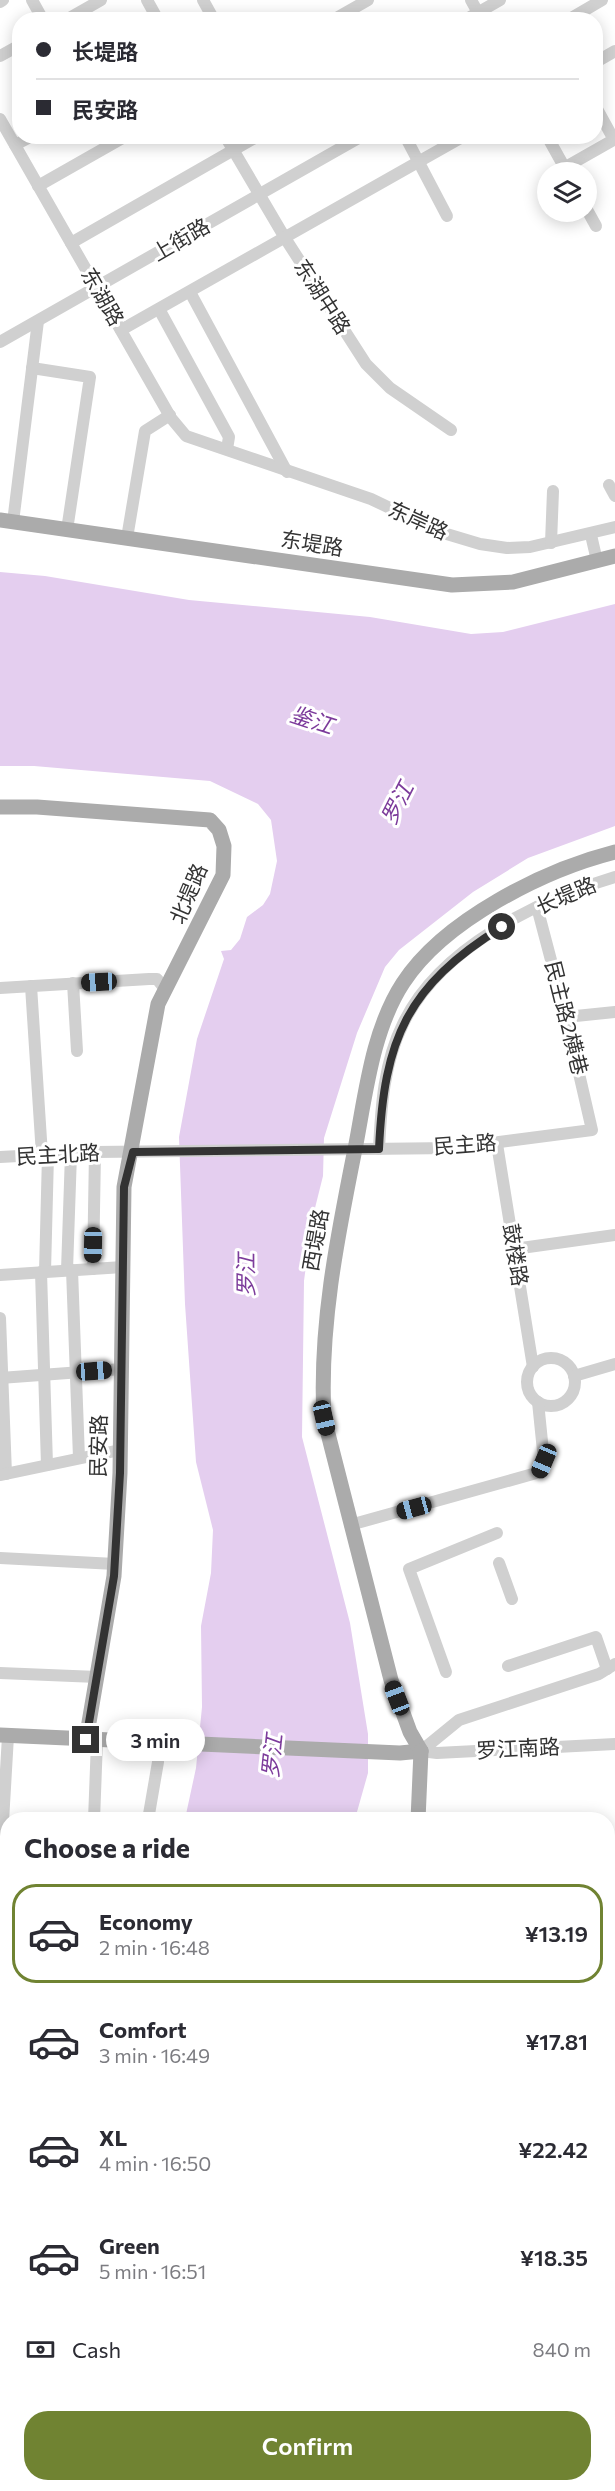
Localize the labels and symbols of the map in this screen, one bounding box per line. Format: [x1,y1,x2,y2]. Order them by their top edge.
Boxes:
street label: 上街路 [147,212,214,265]
street label: 东湖中路 [290,254,357,338]
street label: 东湖路 [77,263,130,330]
street label: 东岸路 [385,495,452,544]
street label: 东堤路 [279,525,345,560]
water label: 鉴江 [287,700,339,740]
water label: 罗江 [375,775,419,829]
street label: 北堤路 [164,860,211,927]
street label: 长堤路 [532,871,599,918]
route start [488,913,515,940]
street label: 民主路2横巷 [541,958,594,1077]
car [81,972,117,992]
street label: 民主路 [433,1129,497,1158]
street label: 民主北路 [15,1139,101,1168]
street label: 西堤路 [297,1207,332,1273]
street label: 鼓楼路 [499,1222,534,1288]
car [84,1227,102,1263]
water label: 罗江 [232,1251,259,1297]
car [75,1361,113,1381]
car [311,1398,337,1438]
street label: 民安路 [84,1414,111,1478]
car [529,1441,559,1481]
car [394,1495,434,1521]
car [382,1678,412,1718]
callout: 3 min [107,1719,206,1761]
route end [72,1726,99,1753]
water label: 罗江 [256,1731,287,1779]
street label: 罗江南路 [475,1733,561,1762]

